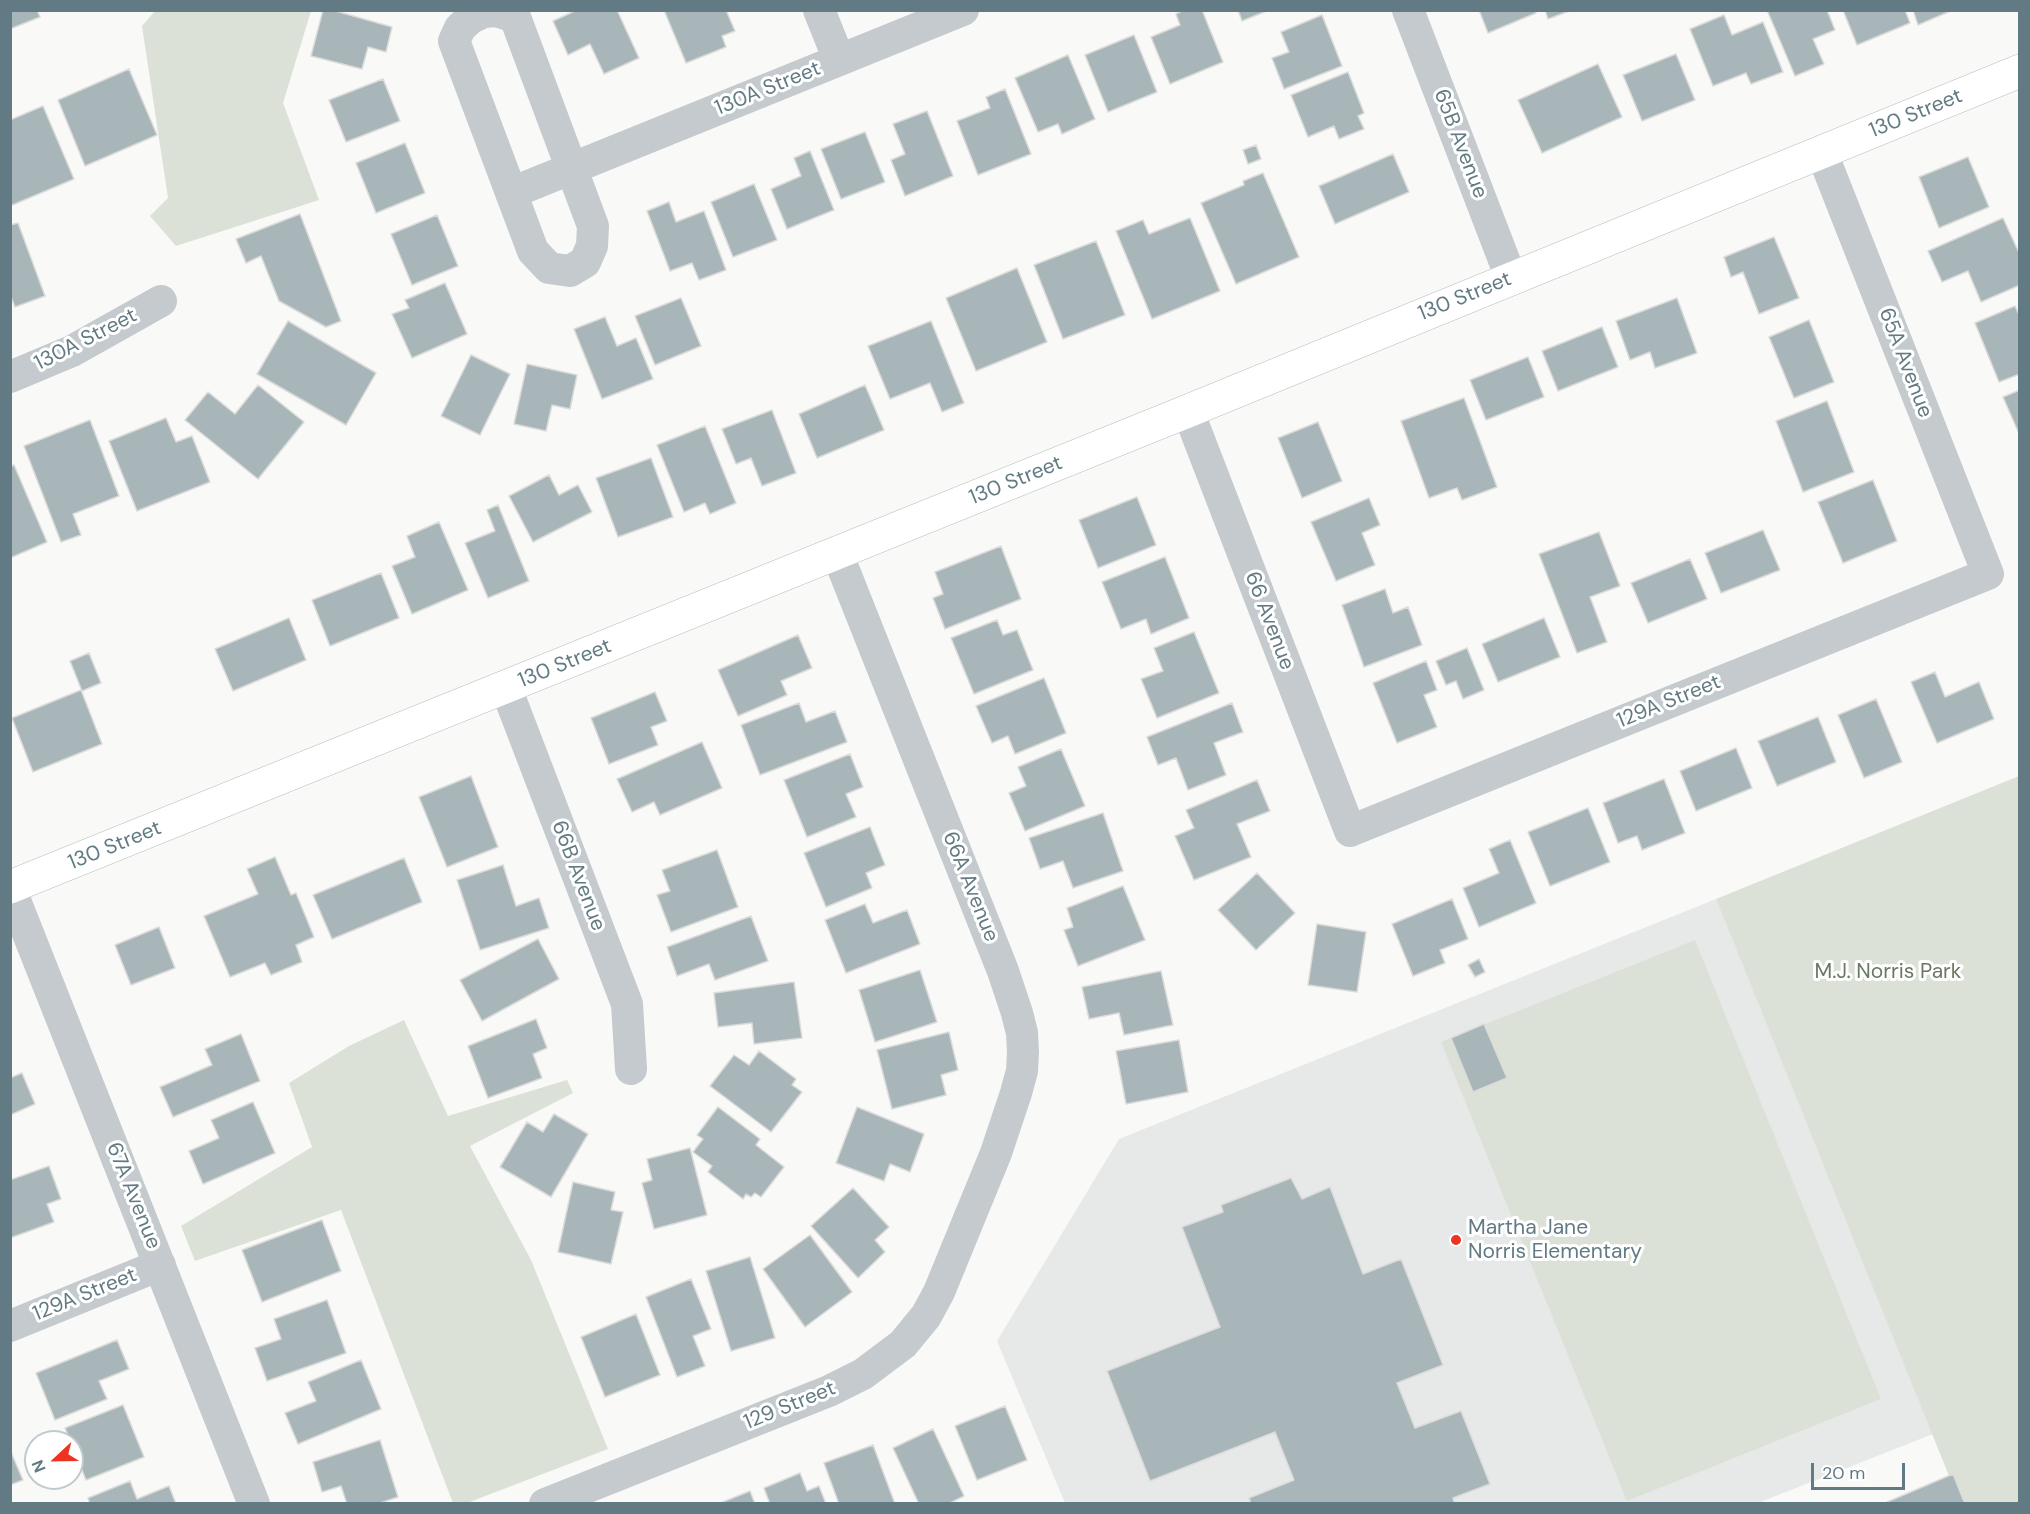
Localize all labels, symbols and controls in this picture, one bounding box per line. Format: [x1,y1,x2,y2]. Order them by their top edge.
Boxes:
street label: 130A Street [712,56,824,122]
street label: 130 Street [1866,84,1966,144]
street label: 65B Avenue [1428,86,1492,202]
street label: 130 Street [1415,267,1515,327]
street label: 130A Street [31,303,141,377]
street label: 65A Avenue [1873,305,1937,421]
street label: 130 Street [966,451,1066,511]
street label: 66 Avenue [1239,568,1299,674]
street label: 130 Street [515,634,615,694]
street label: 129A Street [1613,670,1725,734]
street label: 130 Street [65,816,165,876]
street label: 66B Avenue [545,817,611,935]
street label: 66A Avenue [937,828,1003,946]
park label: M.J. Norris Park [1815,959,1961,985]
street label: 67A Avenue [100,1139,166,1253]
place label: Martha Jane Norris Elementary [1468,1215,1642,1265]
marker: Martha Jane Norris Elementary [1449,1233,1463,1247]
street label: 129A Street [29,1263,141,1327]
street label: 129 Street [740,1376,840,1436]
north arrow [24,1430,84,1490]
scale bar [1814,1451,1908,1489]
text: N [27,1457,51,1476]
text: 20 m [1822,1461,1865,1485]

